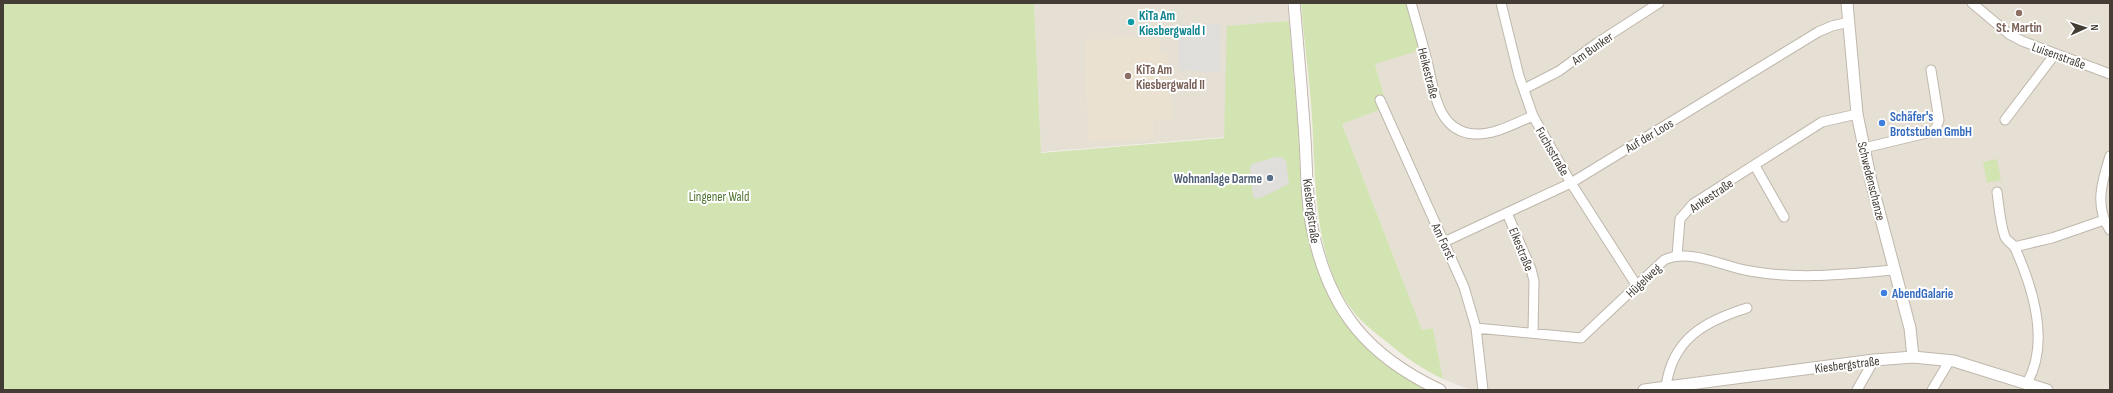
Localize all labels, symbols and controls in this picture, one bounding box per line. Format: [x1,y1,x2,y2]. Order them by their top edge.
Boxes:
place label: KiTa Am Kiesbergwald I [1139,8,1205,39]
marker: St. Martin [2014,8,2024,18]
north arrow [2065,8,2105,48]
marker: KiTa Am Kiesbergwald I [1126,17,1136,27]
place label: St. Martin [1996,20,2042,36]
text: N [2088,24,2101,31]
street label: Am Bunker [1568,29,1617,69]
street label: Luisenstraße [2030,39,2088,73]
street label: Heikestraße [1414,46,1442,100]
place label: KiTa Am Kiesbergwald II [1136,62,1205,93]
marker: KiTa Am Kiesbergwald II [1123,71,1133,81]
place label: Schäfer's Brotstuben GmbH [1890,109,1972,140]
street label: Auf der Loos [1622,115,1677,157]
marker: Schäfer's Brotstuben GmbH [1877,118,1887,128]
street label: Fuchsstraße [1532,124,1572,179]
street label: Schwedenschanze [1854,140,1889,222]
place label: Wohnanlage Darme [1174,171,1262,187]
marker: Wohnanlage Darme [1265,173,1275,183]
street label: Ankestraße [1686,175,1736,217]
street label: Kiesbergstraße [1299,178,1323,244]
park label: Lingener Wald [689,189,749,205]
street label: Am Forst [1427,220,1458,262]
street label: Elkestraße [1505,225,1537,274]
street label: Hügelweg [1623,260,1665,301]
place label: AbendGalarie [1891,286,1954,302]
marker: AbendGalarie [1879,288,1889,298]
street label: Kiesbergstraße [1814,353,1880,377]

